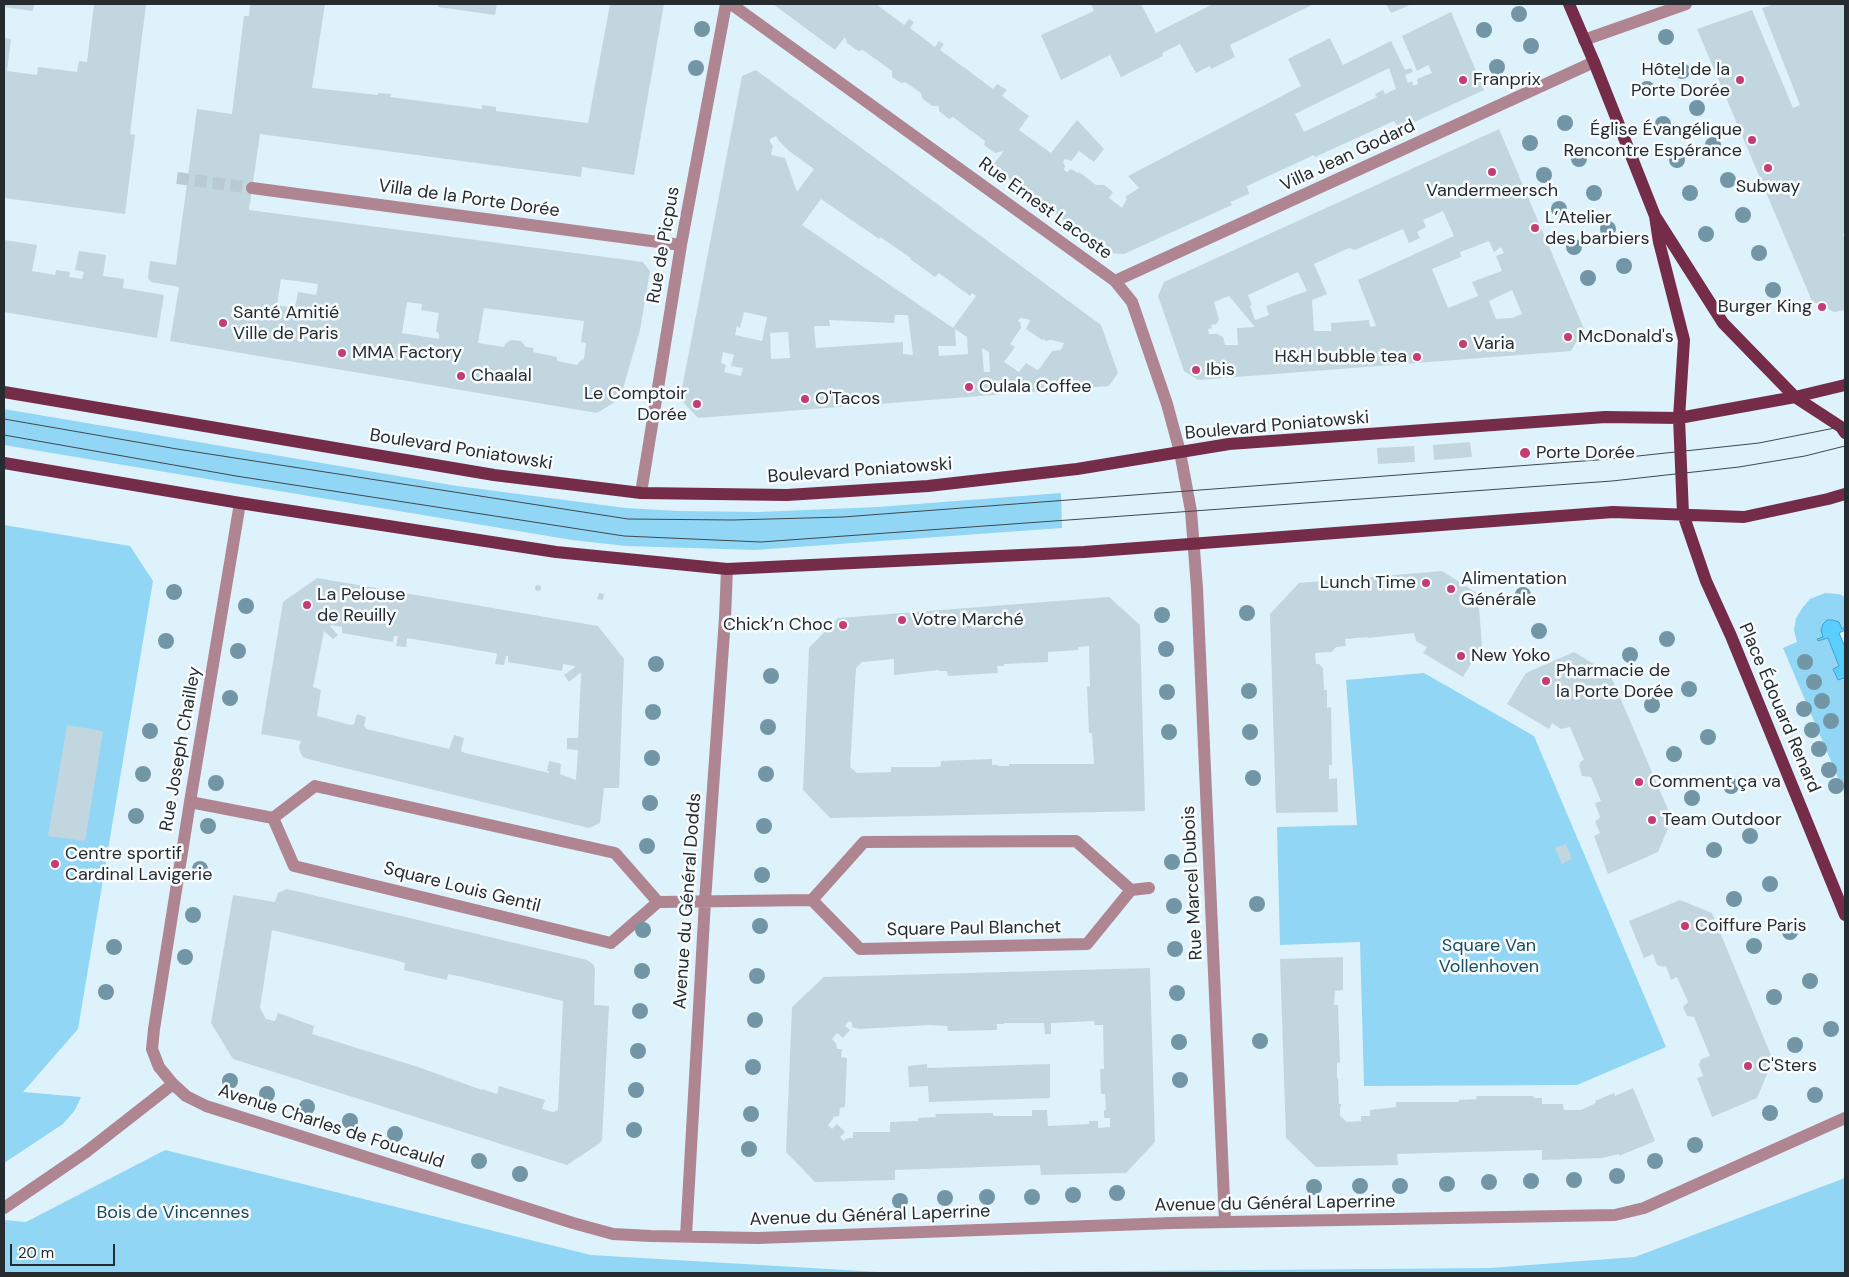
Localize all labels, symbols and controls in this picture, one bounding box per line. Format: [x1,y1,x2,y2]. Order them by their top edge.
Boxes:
place label: Hôtel de la Porte Dorée [1631,59,1730,102]
place label: Franprix [1473,69,1541,91]
marker: Franprix [1457,74,1469,86]
marker: Hôtel de la Porte Dorée [1734,74,1746,86]
street label: Villa Jean Godard [1277,115,1419,197]
place label: Église Évangélique Rencontre Espérance [1564,119,1742,162]
marker: Église Évangélique Rencontre Espérance [1746,134,1758,146]
street label: Rue Ernest Lacoste [974,153,1116,265]
marker: Subway [1762,162,1774,174]
marker: Vandermeersch [1486,166,1498,178]
street label: Villa de la Porte Dorée [377,176,561,222]
place label: Subway [1736,176,1800,198]
place label: Vandermeersch [1426,180,1558,202]
street label: Rue de Picpus [643,185,685,305]
place label: L’Atelier des barbiers [1545,207,1650,250]
marker: L’Atelier des barbiers [1529,222,1541,234]
place label: Burger King [1718,296,1812,318]
marker: Burger King [1816,301,1828,313]
place label: Santé Amitié Ville de Paris [233,302,339,344]
marker: Santé Amitié Ville de Paris [217,317,229,329]
place label: McDonald's [1578,326,1674,348]
marker: McDonald's [1562,331,1574,343]
place label: Varia [1473,333,1515,355]
marker: Varia [1457,338,1469,350]
place label: MMA Factory [352,342,462,364]
place label: H&H bubble tea [1275,346,1407,368]
marker: MMA Factory [336,347,348,359]
marker: H&H bubble tea [1411,351,1423,363]
place label: Ibis [1206,359,1235,381]
marker: Ibis [1190,364,1202,376]
place label: Chaalal [471,365,532,387]
marker: Chaalal [455,370,467,382]
place label: Oulala Coffee [979,376,1092,398]
marker: Oulala Coffee [963,381,975,393]
place label: Le Comptoir Dorée [584,383,687,426]
place label: O'Tacos [815,388,880,410]
marker: O'Tacos [799,393,811,405]
marker: Le Comptoir Dorée [691,398,703,410]
street label: Boulevard Poniatowski [1184,407,1370,445]
street label: Boulevard Poniatowski [368,425,554,475]
place label: Porte Dorée [1536,442,1635,464]
marker: Porte Dorée [1518,446,1532,460]
street label: Boulevard Poniatowski [767,454,953,488]
place label: Alimentation Générale [1461,568,1567,610]
place label: Lunch Time [1320,572,1416,594]
marker: Lunch Time [1420,577,1432,589]
marker: Alimentation Générale [1445,583,1457,595]
place label: La Pelouse de Reuilly [317,584,405,626]
marker: La Pelouse de Reuilly [301,599,313,611]
place label: Votre Marché [912,609,1024,631]
place label: Chick’n Choc [723,614,833,636]
marker: Votre Marché [896,614,908,626]
marker: Chick’n Choc [837,619,849,631]
street label: Place Édouard Renard [1733,620,1825,796]
place label: New Yoko [1471,645,1550,667]
marker: New Yoko [1455,650,1467,662]
place label: Pharmacie de la Porte Dorée [1556,660,1673,702]
street label: Rue Joseph Chailley [156,665,206,833]
marker: Pharmacie de la Porte Dorée [1540,675,1552,687]
place label: Comment ça va [1649,771,1781,793]
marker: Comment ça va [1633,776,1645,788]
street label: Avenue du Général Dodds [670,792,706,1010]
street label: Rue Marcel Dubois [1178,805,1208,961]
place label: Team Outdoor [1662,809,1782,831]
marker: Team Outdoor [1646,814,1658,826]
place label: Centre sportif Cardinal Lavigerie [65,843,212,886]
marker: Centre sportif Cardinal Lavigerie [49,858,61,870]
street label: Square Louis Gentil [381,858,543,918]
place label: Coiffure Paris [1695,915,1807,937]
street label: Square Paul Blanchet [886,917,1062,941]
marker: Coiffure Paris [1679,920,1691,932]
park label: Square Van Vollenhoven [1439,935,1539,978]
place label: C'Sters [1758,1055,1817,1077]
marker: C'Sters [1742,1060,1754,1072]
street label: Avenue Charles de Foucauld [215,1080,447,1174]
street label: Avenue du Général Laperrine [1154,1191,1396,1217]
street label: Avenue du Général Laperrine [749,1201,991,1231]
park label: Bois de Vincennes [96,1202,250,1224]
scale bar [12,1234,118,1266]
text: 20 m [18,1243,54,1263]

